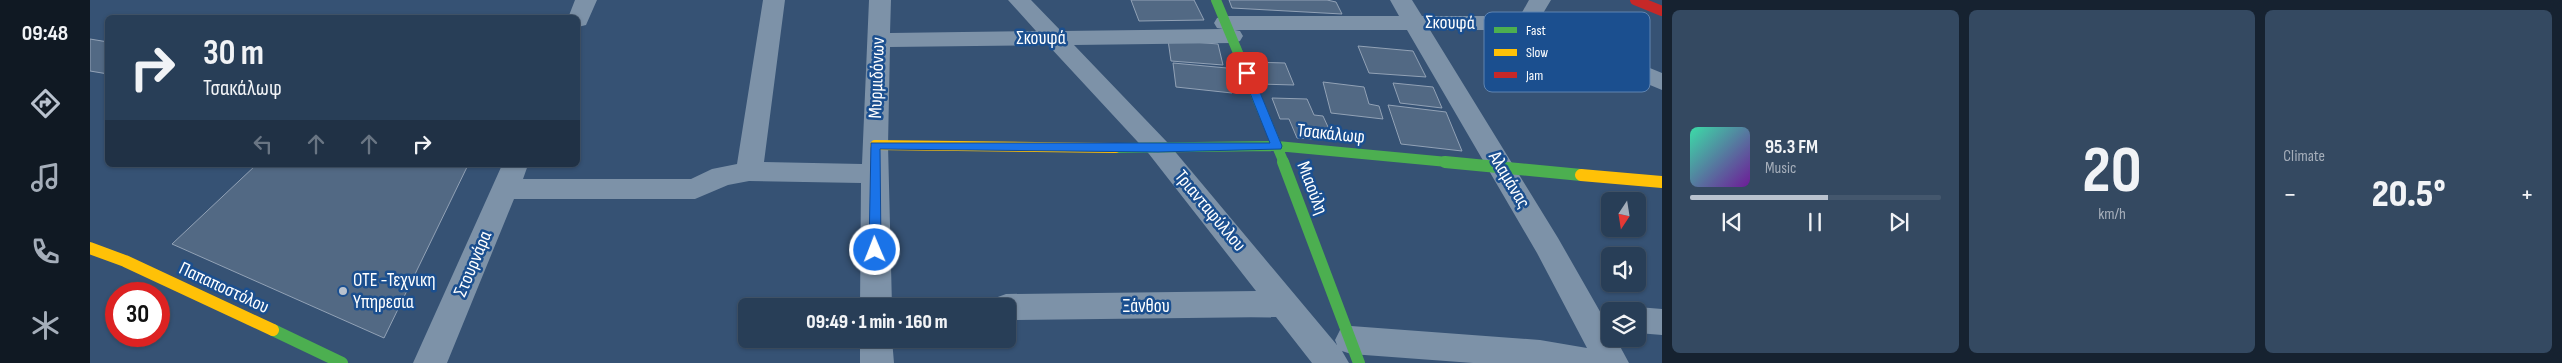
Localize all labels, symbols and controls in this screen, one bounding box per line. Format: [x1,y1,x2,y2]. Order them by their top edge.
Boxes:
street label: Σκουφά [1425,11,1475,35]
legend [1484,12,1650,92]
text: 09:48 [22,20,68,47]
text: Fast [1526,22,1546,39]
street label: Σκουφά [1016,27,1066,50]
text: 30 m [203,32,264,75]
icon: right [120,35,185,100]
street label: Μυρμιδόνων [864,36,890,119]
text: Slow [1526,44,1548,61]
pin [1226,52,1268,94]
icon: arrive [1233,59,1261,87]
text: Jam [1525,67,1543,84]
text: Τσακάλωφ [203,75,282,102]
icon: directions [28,86,63,121]
street label: Τσακάλωφ [1296,119,1366,149]
icon: left [249,130,277,158]
icon: ahead [302,130,330,158]
icon: ahead [355,130,383,158]
icon: right [408,130,436,158]
text: 20 [2082,133,2142,211]
text: 95.3 FM [1765,136,1818,159]
street label: Αλαμάνας [1483,146,1535,213]
text: Climate [2283,147,2325,166]
street label: Μιαούλη [1291,158,1333,218]
text: Music [1765,159,1796,178]
icon: music [28,160,63,195]
street label: Τριανταφύλλου [1169,166,1251,256]
text: 20.5° [2372,172,2446,217]
text: − [2283,178,2297,211]
text: + [2520,178,2534,211]
north arrow [1601,192,1646,238]
map controls [1601,192,1646,347]
text: km/h [2098,205,2126,224]
icon: previous [1718,208,1746,236]
icon: pause [1801,208,1829,236]
icon: next [1885,208,1913,236]
position arrow [848,223,900,275]
street label: Στουρνάρα [449,228,497,300]
icon: phone [28,234,63,269]
button: sound [1601,247,1646,292]
street label: Παπαποστόλου [175,257,273,319]
place label: ΟΤΕ -Τεχνικη Υπηρεσια [353,269,435,314]
speed limit sign: 30 [105,282,170,347]
marker: ΟΤΕ -Τεχνικη Υπηρεσια [337,285,349,297]
street label: Ξάνθου [1122,295,1170,318]
button: layers [1601,302,1646,347]
icon: climate [28,308,63,343]
text: 09:49 · 1 min · 160 m [806,311,948,334]

